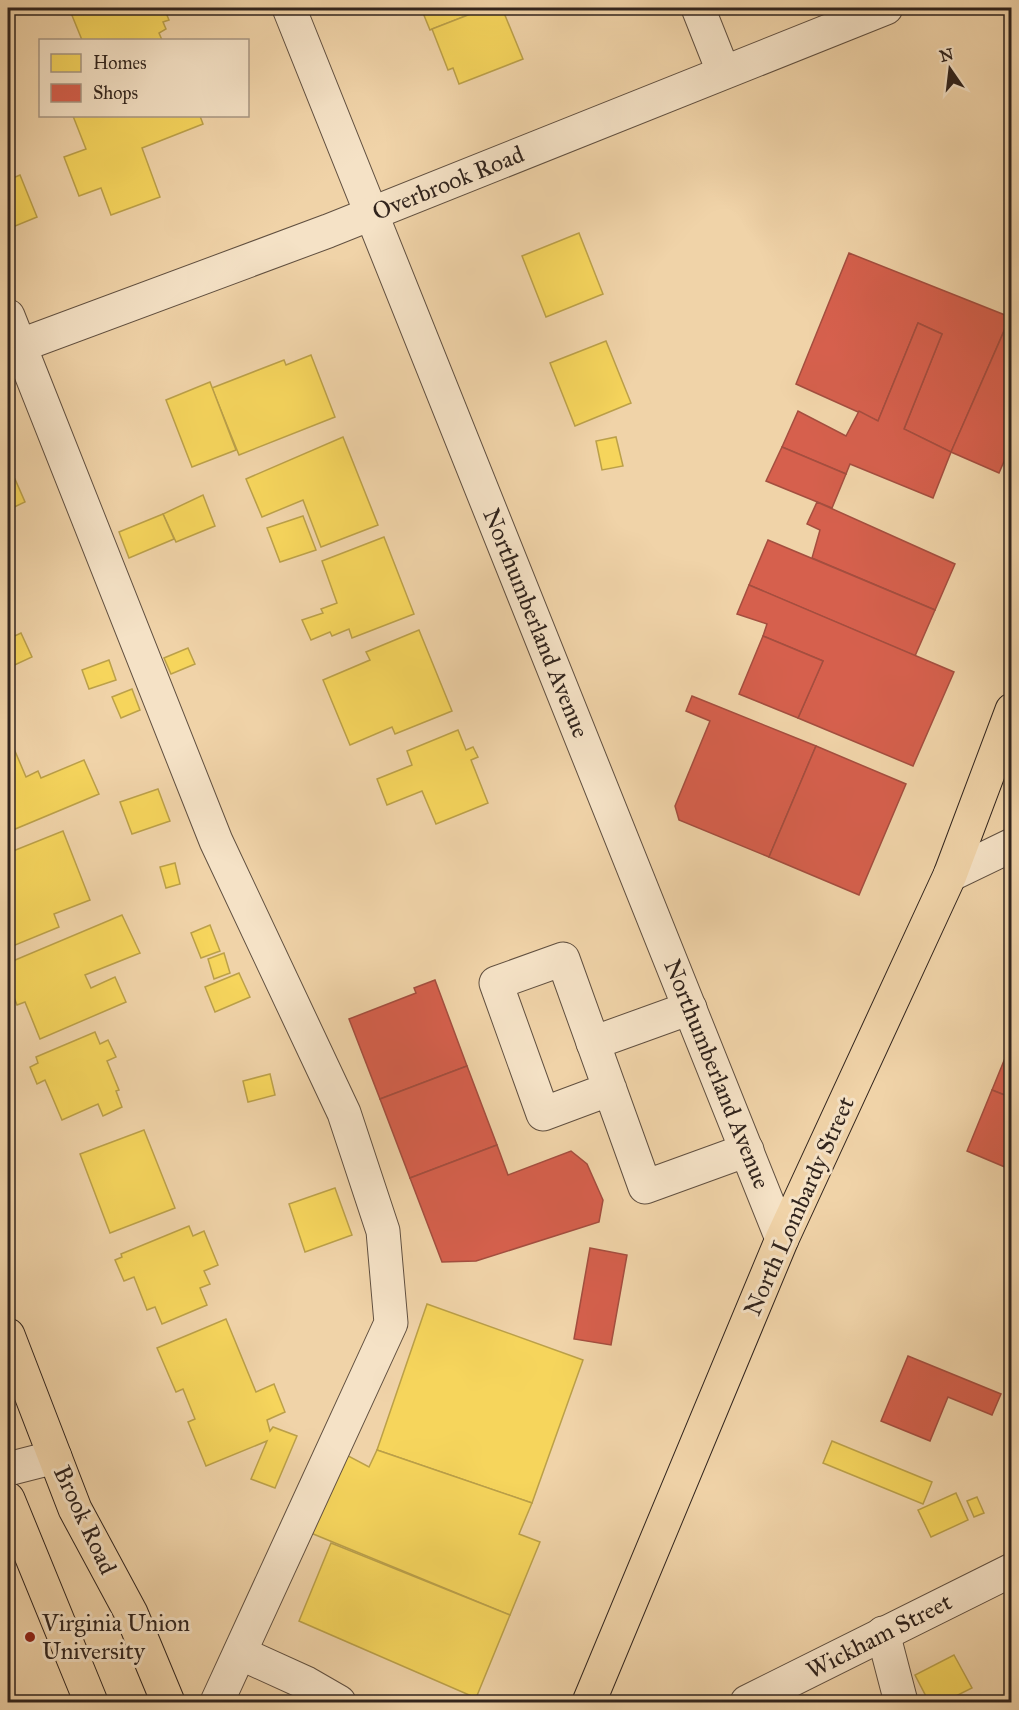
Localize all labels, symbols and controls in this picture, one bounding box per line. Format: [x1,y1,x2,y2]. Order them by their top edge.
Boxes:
legend [39,39,249,117]
north arrow [920,39,980,99]
text: N [938,44,956,66]
text: Homes [93,52,147,74]
text: Shops [93,82,138,104]
street label: Overbrook Road [368,139,528,227]
street label: Northumberland Avenue [476,504,596,742]
street label: Northumberland Avenue [657,955,777,1193]
street label: North Lombardy Street [737,1091,861,1320]
street label: Brook Road [47,1461,123,1579]
street label: Wickham Street [801,1586,957,1685]
place label: Virginia Union University [41,1608,190,1666]
marker: Virginia Union University [23,1630,37,1644]

